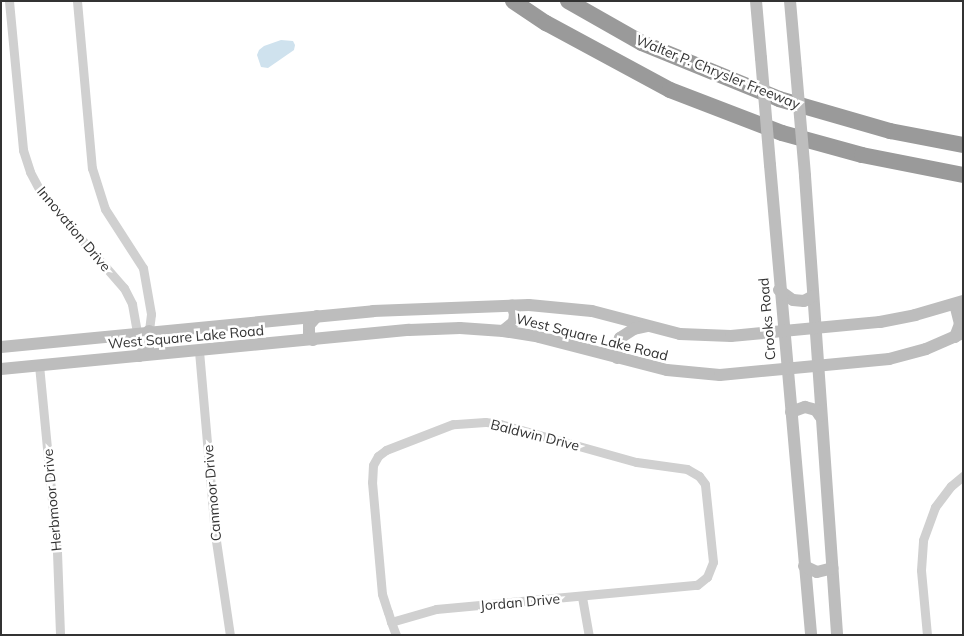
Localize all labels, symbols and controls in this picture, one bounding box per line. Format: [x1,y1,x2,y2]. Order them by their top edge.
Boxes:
street label: Walter P. Chrysler Freeway [633,31,803,113]
street label: Innovation Drive [34,183,114,275]
street label: Crooks Road [755,277,779,361]
street label: West Square Lake Road [514,310,670,364]
street label: West Square Lake Road [107,322,265,352]
street label: Baldwin Drive [489,416,581,454]
street label: Canmoor Drive [199,444,225,542]
street label: Herbmoor Drive [39,448,65,552]
street label: Jordan Drive [479,590,561,614]

